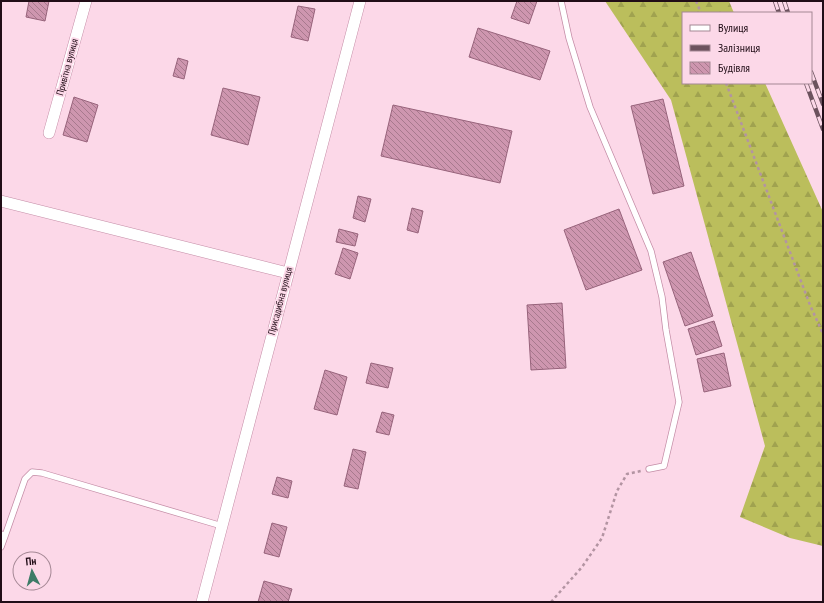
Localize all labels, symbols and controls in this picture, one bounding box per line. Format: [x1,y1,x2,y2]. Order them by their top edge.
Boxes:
legend [682,12,812,84]
text: Вулиця [718,20,748,35]
street label: Привітна вулиця [53,37,81,97]
text: Залізниця [718,40,760,55]
text: Будівля [718,60,750,75]
street label: Присадибна вулиця [265,266,295,336]
north arrow [12,551,52,591]
text: Пн [25,554,37,569]

